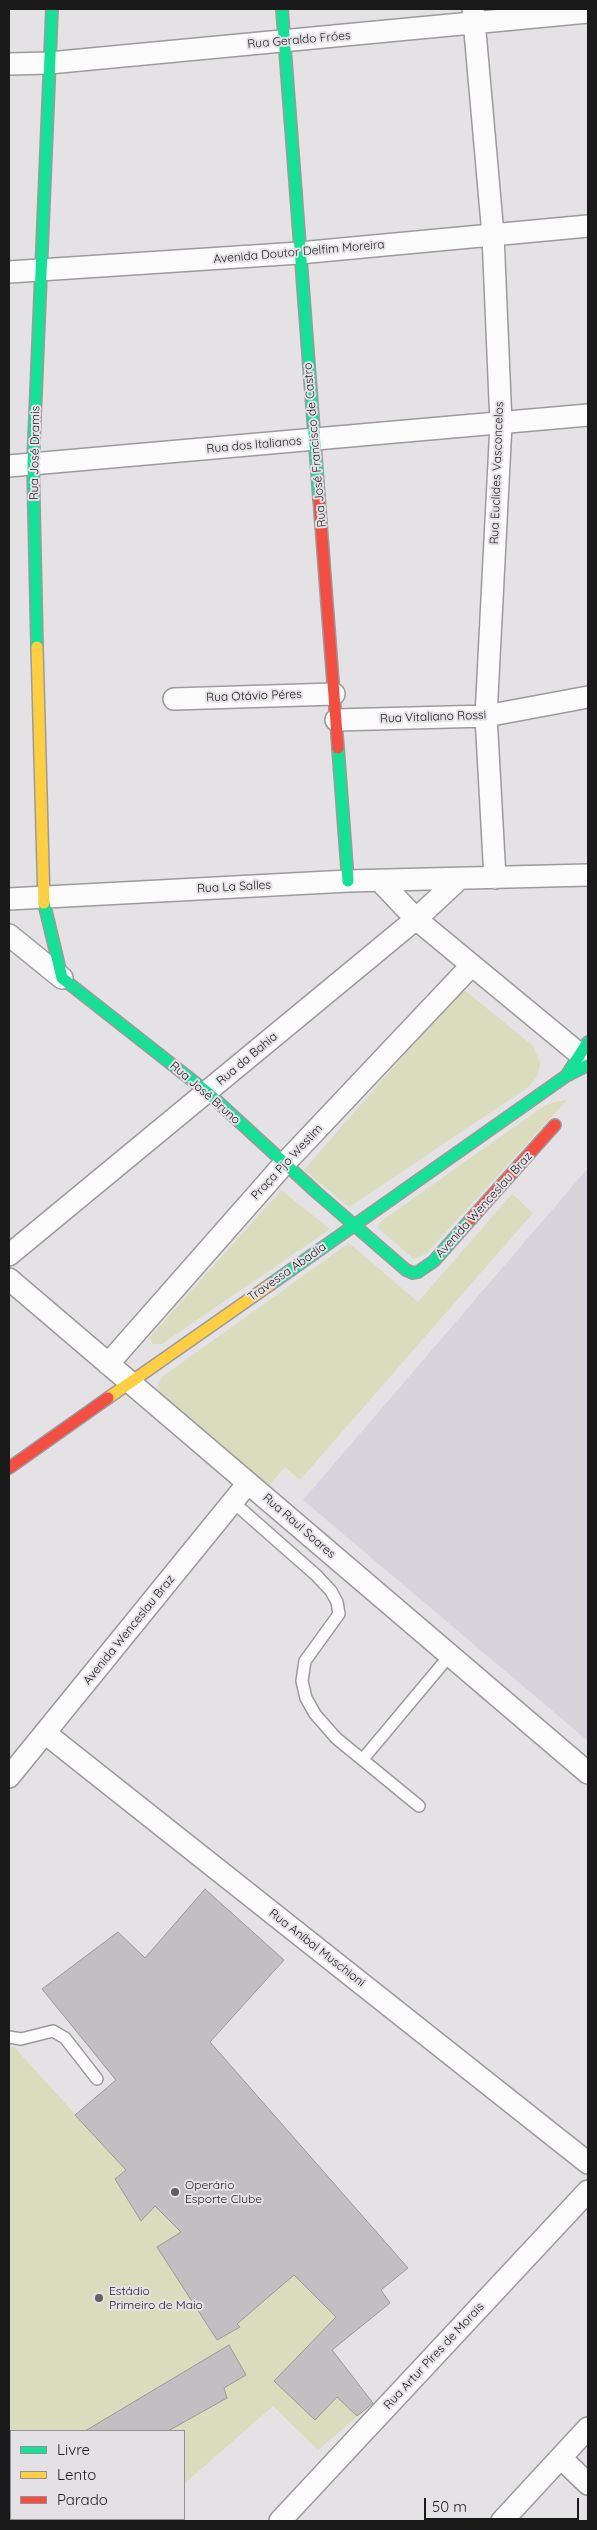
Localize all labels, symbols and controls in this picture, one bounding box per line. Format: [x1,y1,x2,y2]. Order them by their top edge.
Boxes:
street label: Rua Geraldo Fróes [247,28,351,52]
street label: Avenida Doutor Delfim Moreira [213,237,385,267]
street label: Rua José Francisco de Castro [301,362,329,528]
street label: Rua Euclides Vasconcelos [487,401,507,545]
street label: Rua José Dramis [27,406,43,500]
street label: Rua dos Italianos [206,434,302,456]
street label: Rua Otávio Péres [206,687,302,705]
street label: Rua Vitaliano Rossi [380,708,486,726]
street label: Rua La Salles [197,878,271,896]
street label: Rua da Bahia [214,1029,280,1089]
street label: Rua José Bruno [167,1059,243,1127]
street label: Praça Pjo Westim [248,1121,326,1203]
street label: Avenida Wenceslau Braz [433,1149,535,1261]
street label: Travessa Abadia [245,1240,329,1304]
street label: Rua Raul Soares [260,1491,338,1561]
street label: Avenida Wenceslau Braz [80,1572,178,1688]
street label: Rua Aníbal Muschioni [266,1906,368,1990]
place label: Operário Esporte Clube [185,2178,262,2206]
marker: Operário Esporte Clube [169,2186,181,2198]
place label: Estádio Primeiro de Maio [109,2284,203,2312]
marker: Estádio Primeiro de Maio [93,2292,105,2304]
street label: Rua Artur Píres de Morais [381,2300,487,2412]
legend [10,2430,185,2520]
text: Livre [57,2440,90,2459]
text: Lento [57,2465,96,2484]
scale bar [427,2488,582,2520]
text: Parado [57,2490,108,2509]
text: 50 m [432,2497,467,2516]

